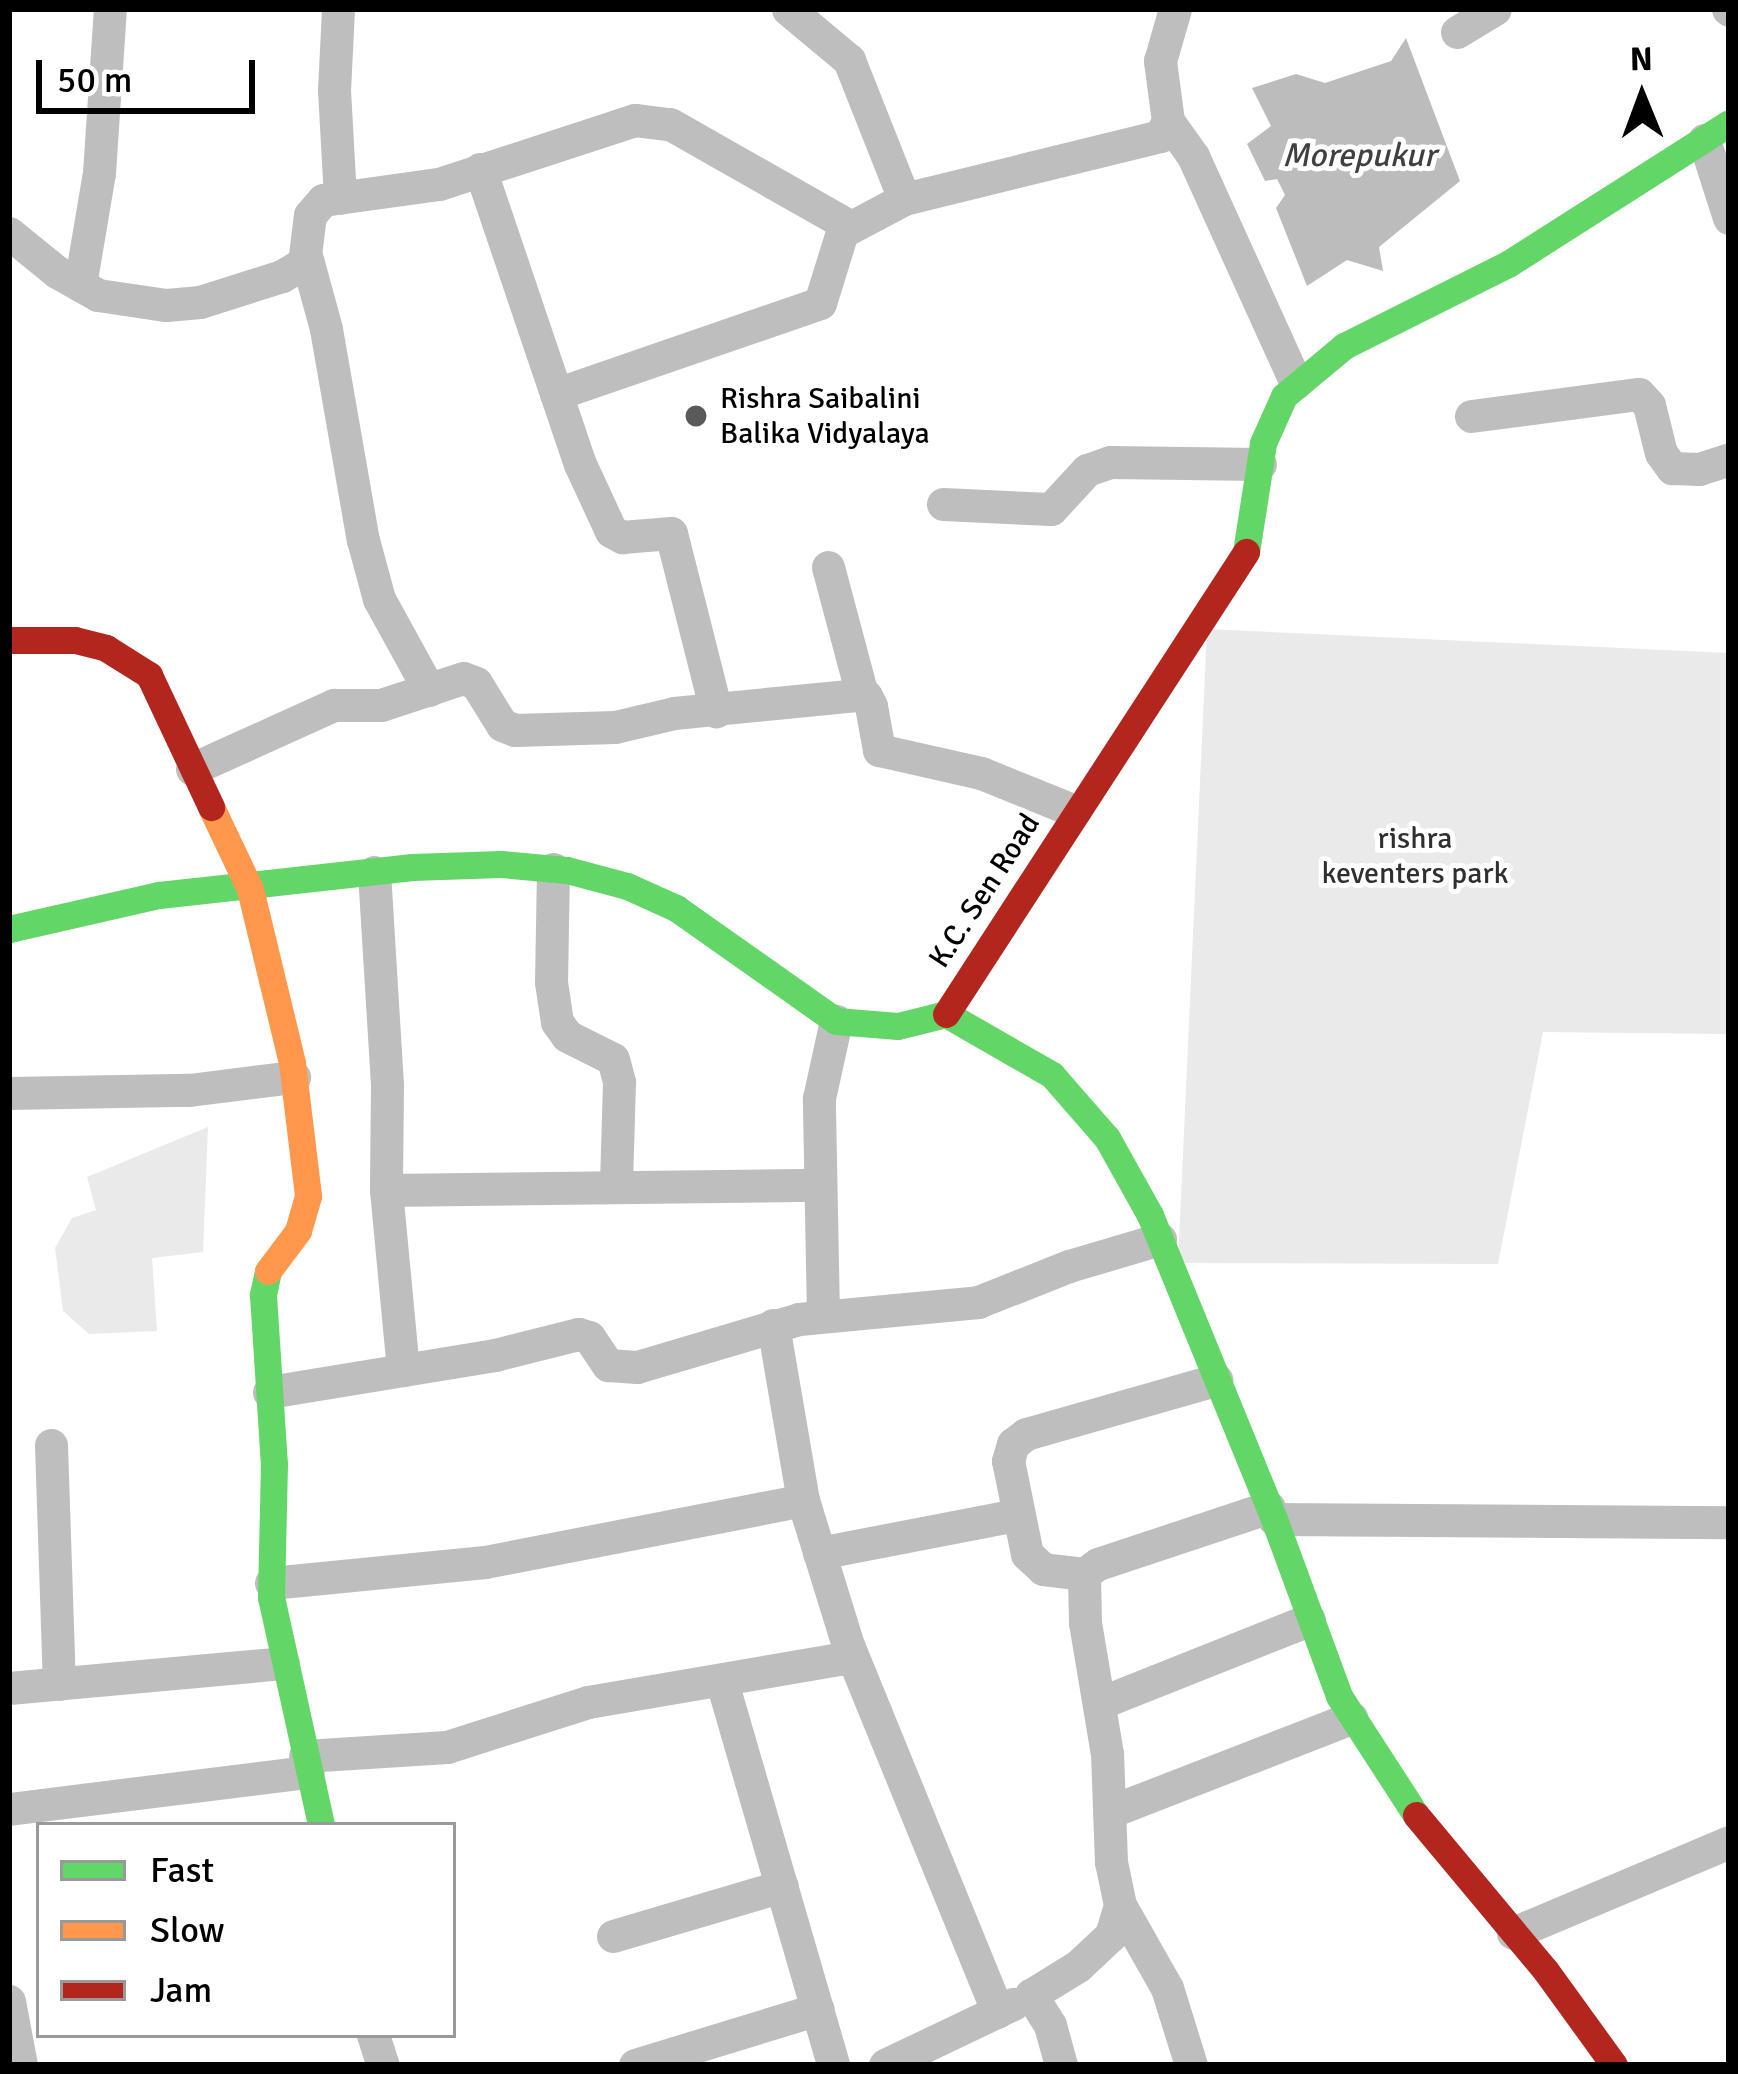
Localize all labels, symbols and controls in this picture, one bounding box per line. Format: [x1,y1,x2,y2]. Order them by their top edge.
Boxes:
scale bar [42,36,261,110]
north arrow [1582,36,1702,156]
text: N [1630,39,1653,80]
text: 50 m [57,58,133,103]
water label: Morepukur [1282,136,1436,176]
place label: Rishra Saibalini Balika Vidyalaya [720,381,930,452]
marker: Rishra Saibalini Balika Vidyalaya [683,403,709,429]
street label: K.C. Sen Road [922,807,1048,975]
park label: rishra keventers park [1322,821,1508,892]
legend [36,1822,456,2038]
text: Fast [150,1848,214,1893]
text: Slow [150,1908,225,1953]
text: Jam [150,1968,212,2013]

